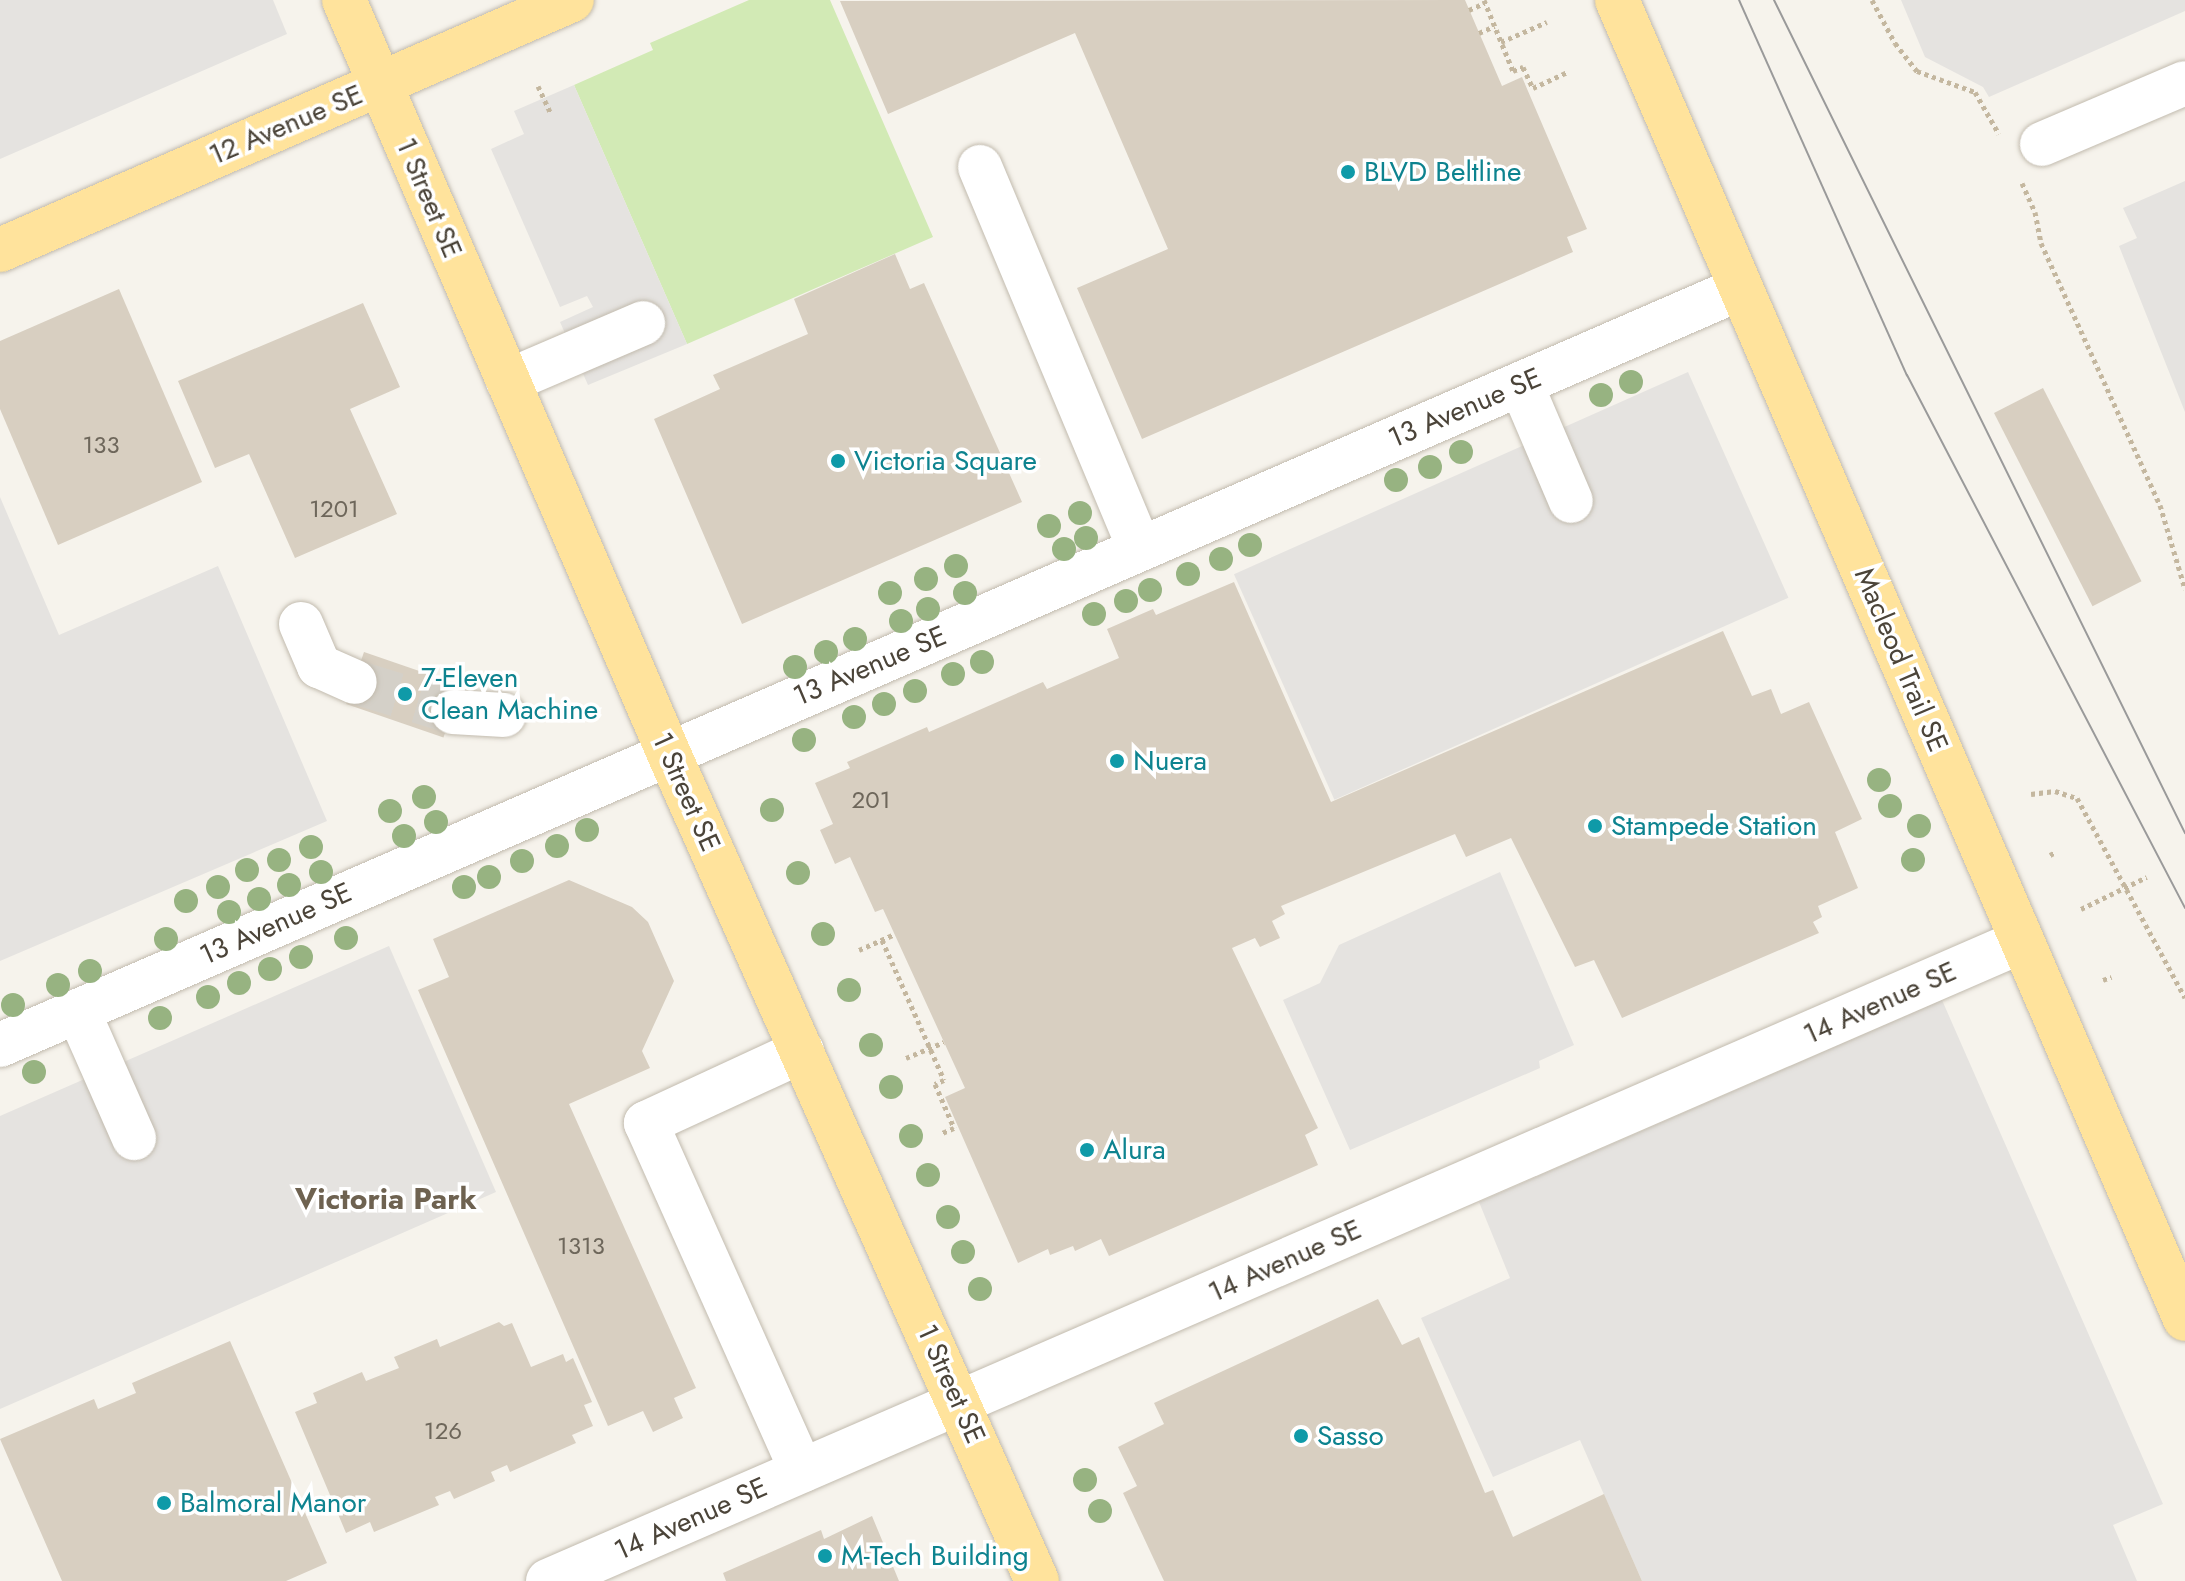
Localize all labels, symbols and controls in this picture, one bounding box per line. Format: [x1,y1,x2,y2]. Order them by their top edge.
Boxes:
street label: 12 Avenue SE [204,78,368,172]
street label: 1 Street SE [389,133,469,263]
place label: BLVD Beltline [1364,155,1521,189]
marker: BLVD Beltline [1339,163,1357,181]
street label: 13 Avenue SE [1384,361,1546,455]
house number: 133 [82,431,120,459]
place label: Victoria Square [854,444,1037,478]
marker: Victoria Square [829,452,847,470]
house number: 1201 [309,495,359,523]
street label: Macleod Trail SE [1847,563,1955,757]
street label: 13 Avenue SE [789,619,951,713]
place label: 7-Eleven Clean Machine [421,661,598,727]
marker: 7-Eleven Clean Machine [396,685,414,703]
street label: 1 Street SE [645,727,727,857]
place label: Nuera [1133,744,1207,778]
marker: Nuera [1108,752,1126,770]
house number: 201 [852,786,890,814]
place label: Stampede Station [1611,809,1817,843]
marker: Stampede Station [1586,817,1604,835]
street label: 13 Avenue SE [195,876,357,972]
street label: 14 Avenue SE [1798,954,1962,1052]
place label: Alura [1103,1133,1166,1167]
marker: Alura [1078,1141,1096,1159]
district label: Victoria Park [295,1181,477,1217]
street label: 14 Avenue SE [1203,1212,1367,1310]
house number: 1313 [557,1232,605,1260]
street label: 1 Street SE [910,1319,992,1449]
house number: 126 [424,1417,462,1445]
place label: Sasso [1317,1419,1384,1453]
marker: Sasso [1292,1427,1310,1445]
street label: 14 Avenue SE [609,1470,773,1568]
place label: Balmoral Manor [180,1486,366,1520]
marker: Balmoral Manor [155,1494,173,1512]
place label: M-Tech Building [841,1539,1029,1573]
marker: M-Tech Building [816,1547,834,1565]

